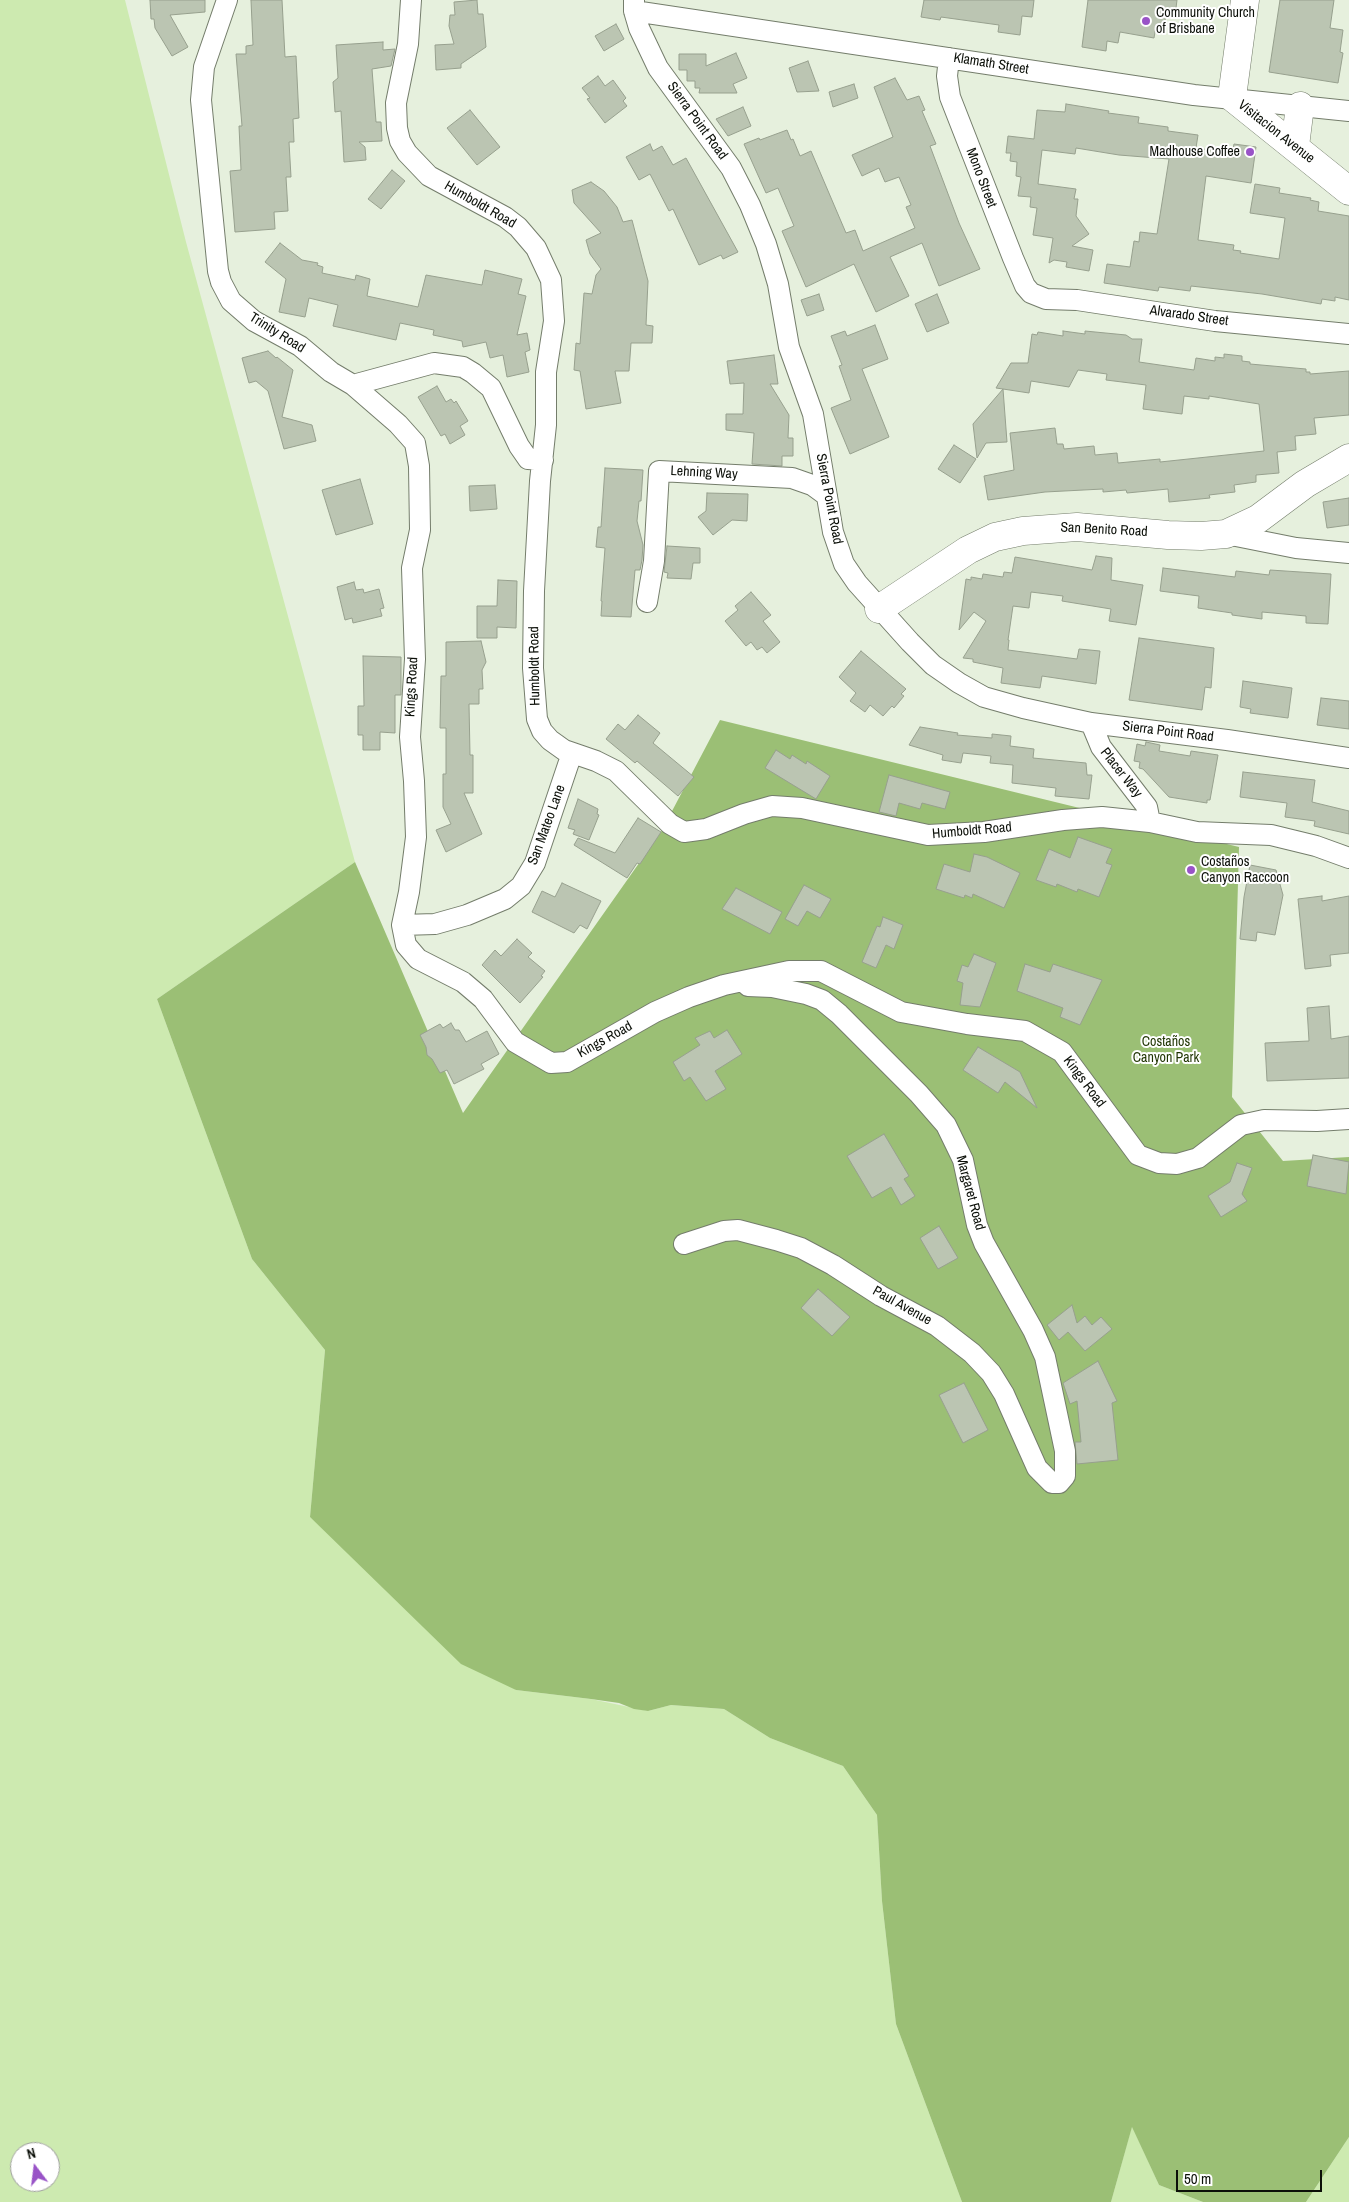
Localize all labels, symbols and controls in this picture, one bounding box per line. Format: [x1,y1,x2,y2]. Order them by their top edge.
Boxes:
place label: Community Church of Brisbane [1156,5,1255,38]
marker: Community Church of Brisbane [1140,15,1152,27]
street label: Klamath Street [952,50,1030,78]
street label: Sierra Point Road [663,79,731,163]
street label: Visitacion Avenue [1234,97,1318,167]
place label: Madhouse Coffee [1150,144,1240,160]
street label: Mono Street [962,146,1000,210]
marker: Madhouse Coffee [1244,146,1256,158]
street label: Humboldt Road [441,178,519,232]
street label: Alvarado Street [1149,302,1229,330]
street label: Trinity Road [246,309,308,357]
street label: Sierra Point Road [812,452,846,546]
street label: Lehning Way [670,463,738,483]
street label: San Benito Road [1060,519,1148,541]
street label: Humboldt Road [526,626,544,706]
street label: Kings Road [402,657,422,717]
street label: Sierra Point Road [1121,718,1215,746]
street label: Placer Way [1096,745,1146,801]
street label: San Mateo Lane [525,783,569,867]
street label: Humboldt Road [932,819,1012,843]
place label: Costaños Canyon Raccoon [1201,854,1289,886]
marker: Costaños Canyon Raccoon [1185,864,1197,876]
street label: Kings Road [575,1018,635,1062]
park label: Costaños Canyon Park [1133,1034,1199,1066]
street label: Kings Road [1059,1053,1109,1111]
street label: Margaret Road [952,1154,988,1232]
street label: Paul Avenue [870,1283,934,1329]
north arrow [10,2142,60,2192]
text: N [25,2144,38,2163]
scale bar [1179,2160,1325,2192]
text: 50 m [1184,2168,1211,2189]

